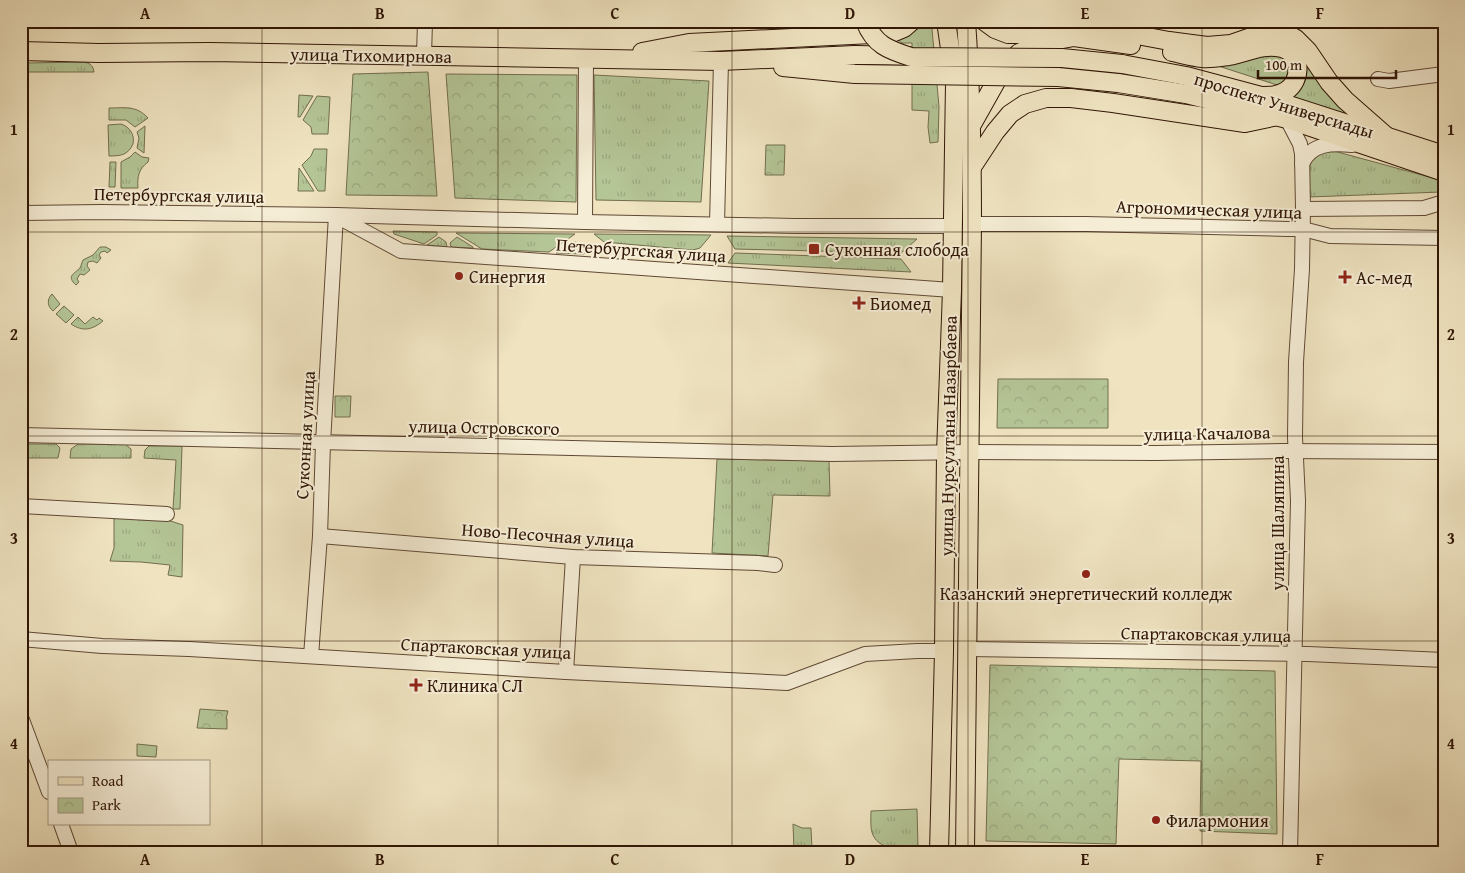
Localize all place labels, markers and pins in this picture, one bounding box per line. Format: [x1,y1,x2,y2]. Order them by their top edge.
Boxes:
place label: Суконная слобода [825,236,969,263]
marker: Суконная слобода [807,242,821,256]
place label: Синергия [469,263,546,290]
place label: Ас-мед [1356,264,1412,291]
marker: Синергия [453,270,465,282]
marker: Ас-мед [1338,270,1352,284]
place label: Биомед [870,290,931,317]
marker: Биомед [852,296,866,310]
marker: Казанский энергетический колледж [1080,568,1092,580]
place label: Казанский энергетический колледж [940,580,1233,607]
place label: Клиника СЛ [427,672,523,699]
marker: Клиника СЛ [409,678,423,692]
place label: Филармония [1166,807,1269,834]
marker: Филармония [1150,814,1162,826]

